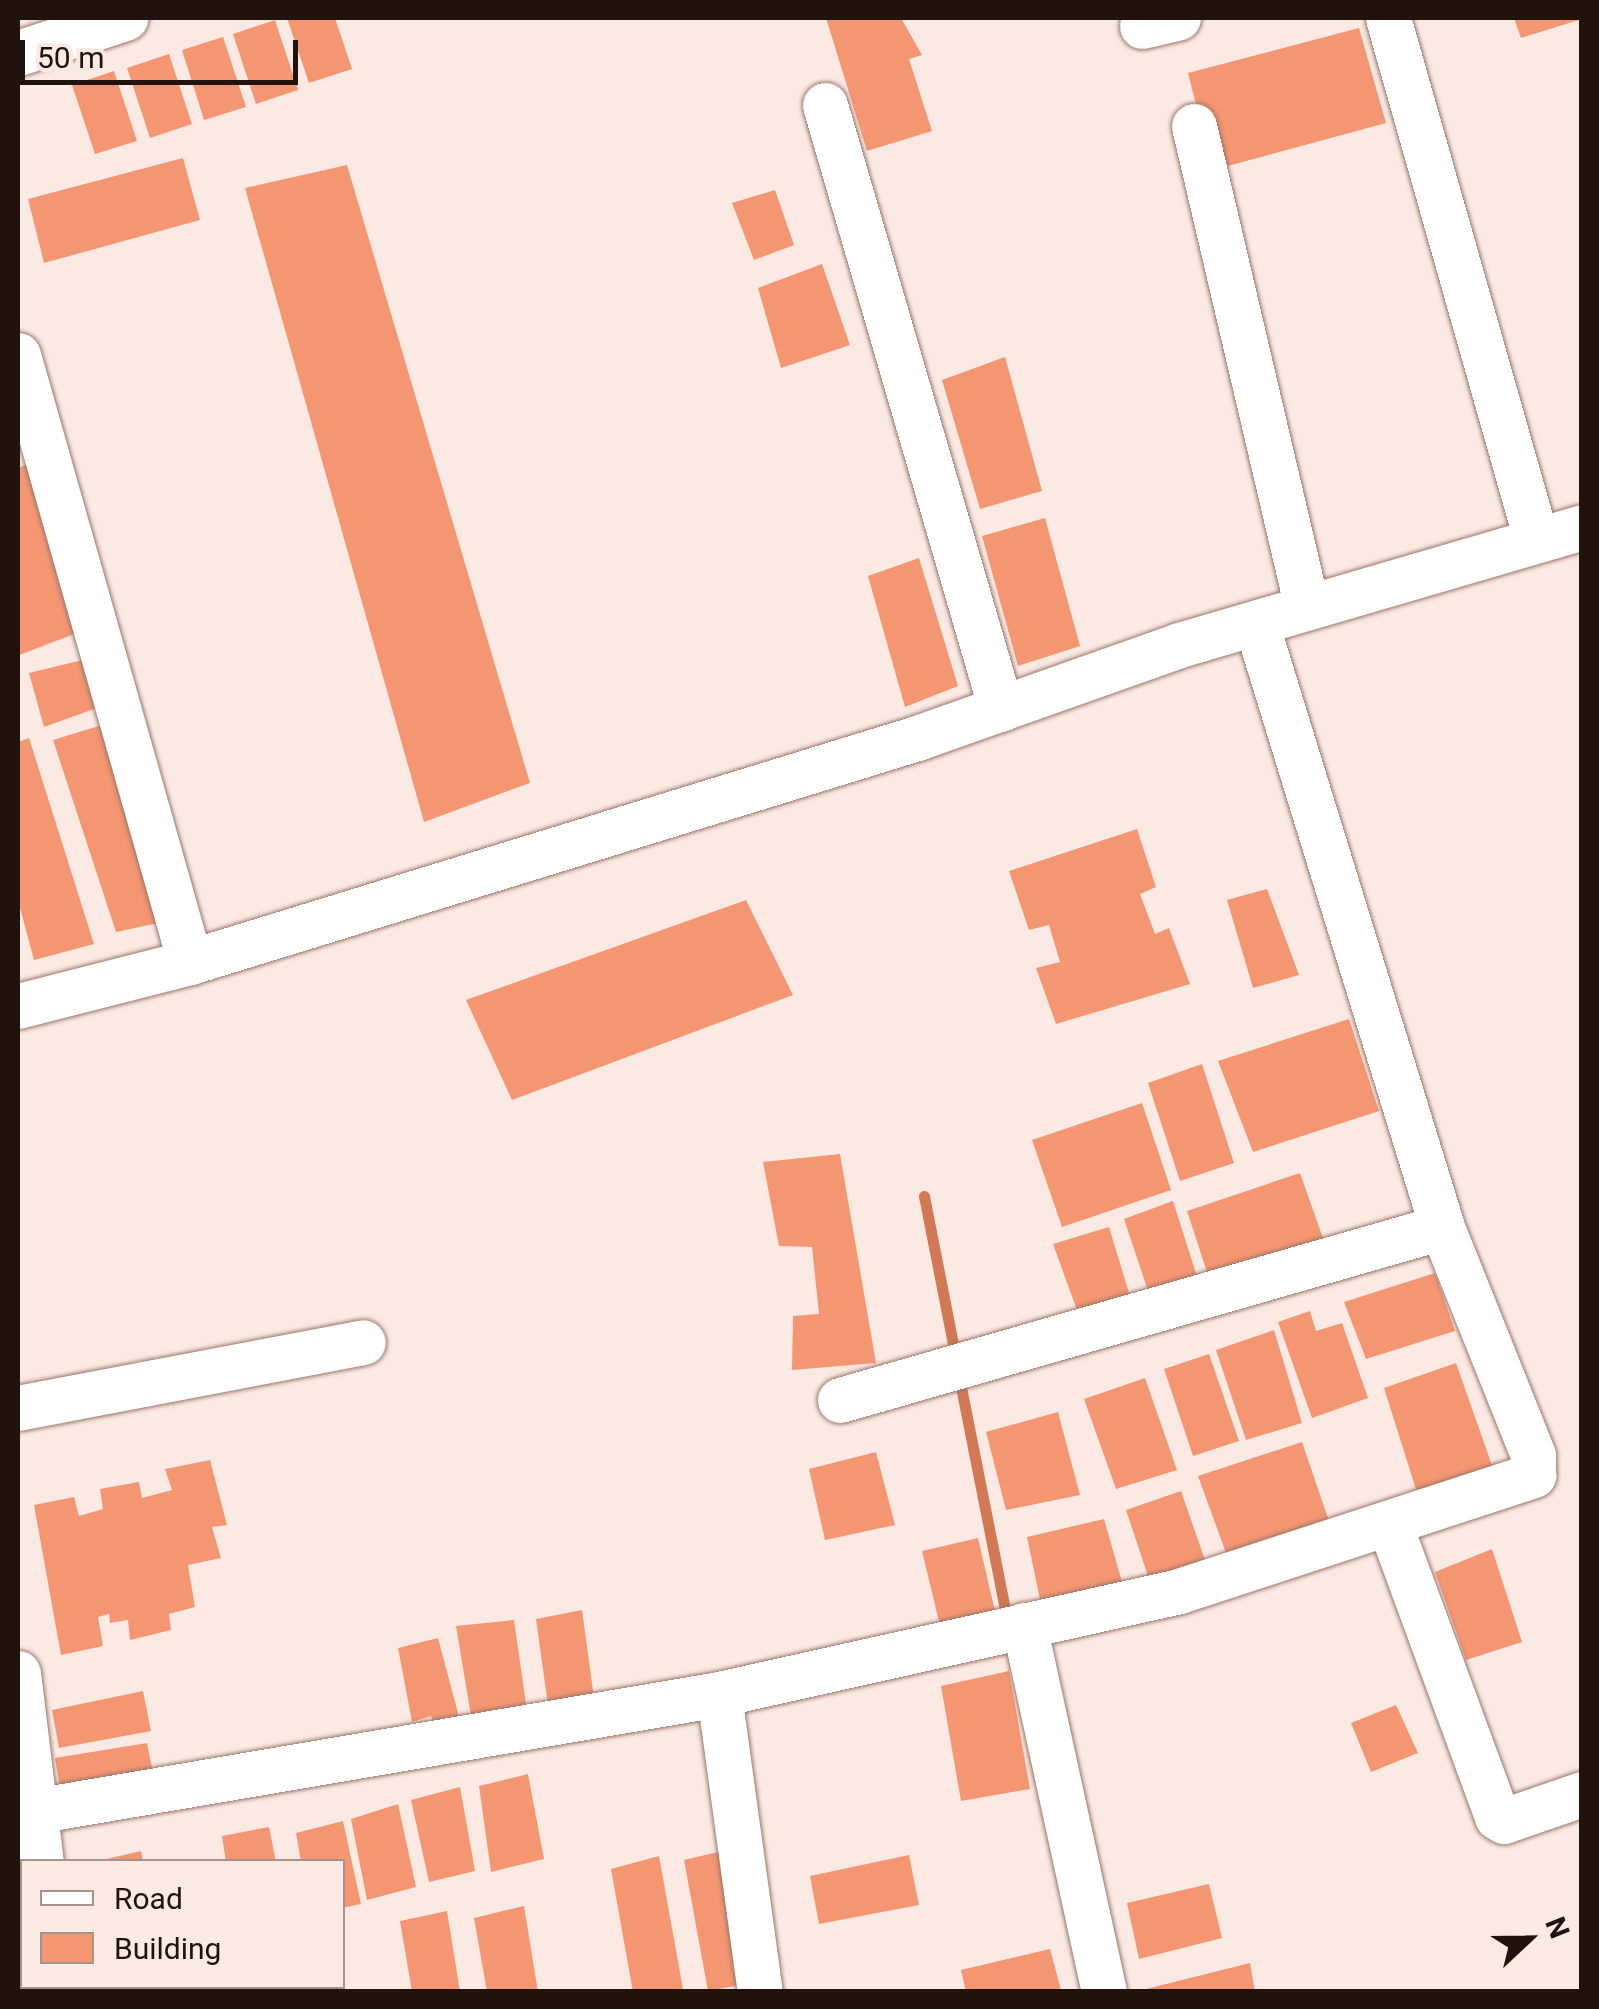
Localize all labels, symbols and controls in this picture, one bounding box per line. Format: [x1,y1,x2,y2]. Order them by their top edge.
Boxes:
scale bar [25,20,302,82]
text: 50 m [37,40,104,75]
legend [20,1859,345,1989]
text: Road [114,1881,183,1916]
north arrow [1479,1889,1579,1989]
text: N [1538,1912,1576,1943]
text: Building [114,1931,221,1966]

